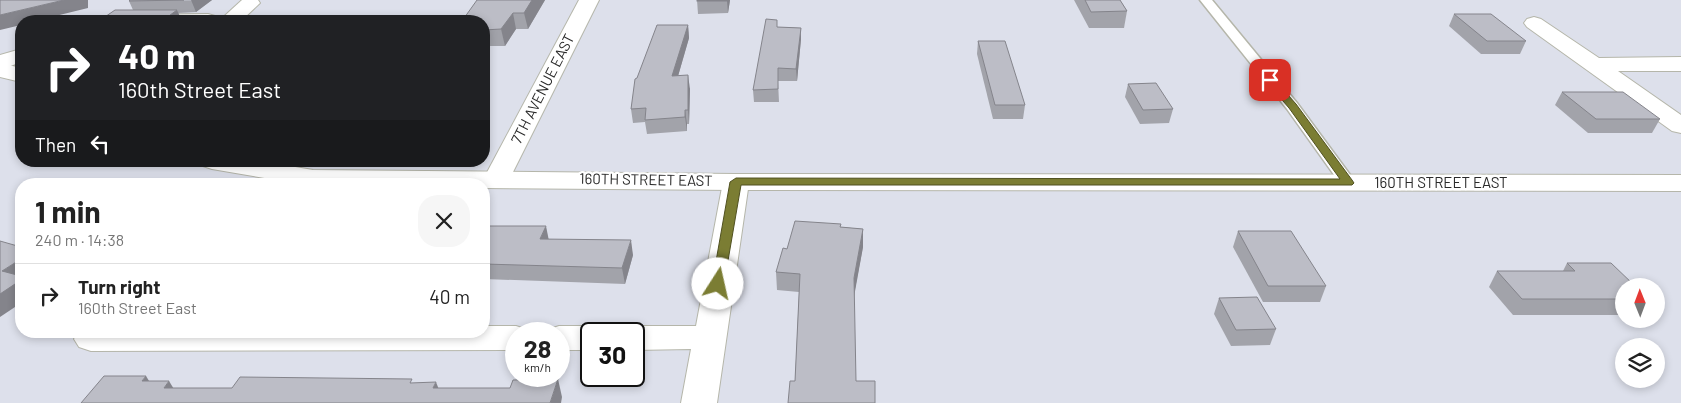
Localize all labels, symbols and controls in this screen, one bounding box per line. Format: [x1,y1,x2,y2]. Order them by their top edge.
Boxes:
street label: 7TH AVENUE EAST [507,31,578,147]
text: 40 m [118,34,195,76]
icon: right [35,35,100,100]
pin [1249,59,1291,101]
icon: arrive [1256,66,1284,94]
text: 160th Street East [118,76,281,102]
icon: left [86,130,114,158]
text: Then [35,133,76,156]
street label: 160TH STREET EAST [579,169,713,189]
street label: 160TH STREET EAST [1374,173,1508,191]
text: 1 min [35,193,101,229]
button: close [418,195,470,247]
text: 240 m · 14:38 [35,230,124,249]
position arrow [691,257,743,309]
text: Turn right [78,275,160,298]
north arrow [1615,278,1665,328]
map controls [1615,278,1665,388]
icon: right [35,282,63,310]
text: 40 m [429,285,470,308]
text: 160th Street East [78,298,197,317]
speed limit sign: 30 [580,322,645,387]
text: 28 [524,333,551,363]
button: layers [1615,338,1665,388]
text: km/h [524,360,551,374]

